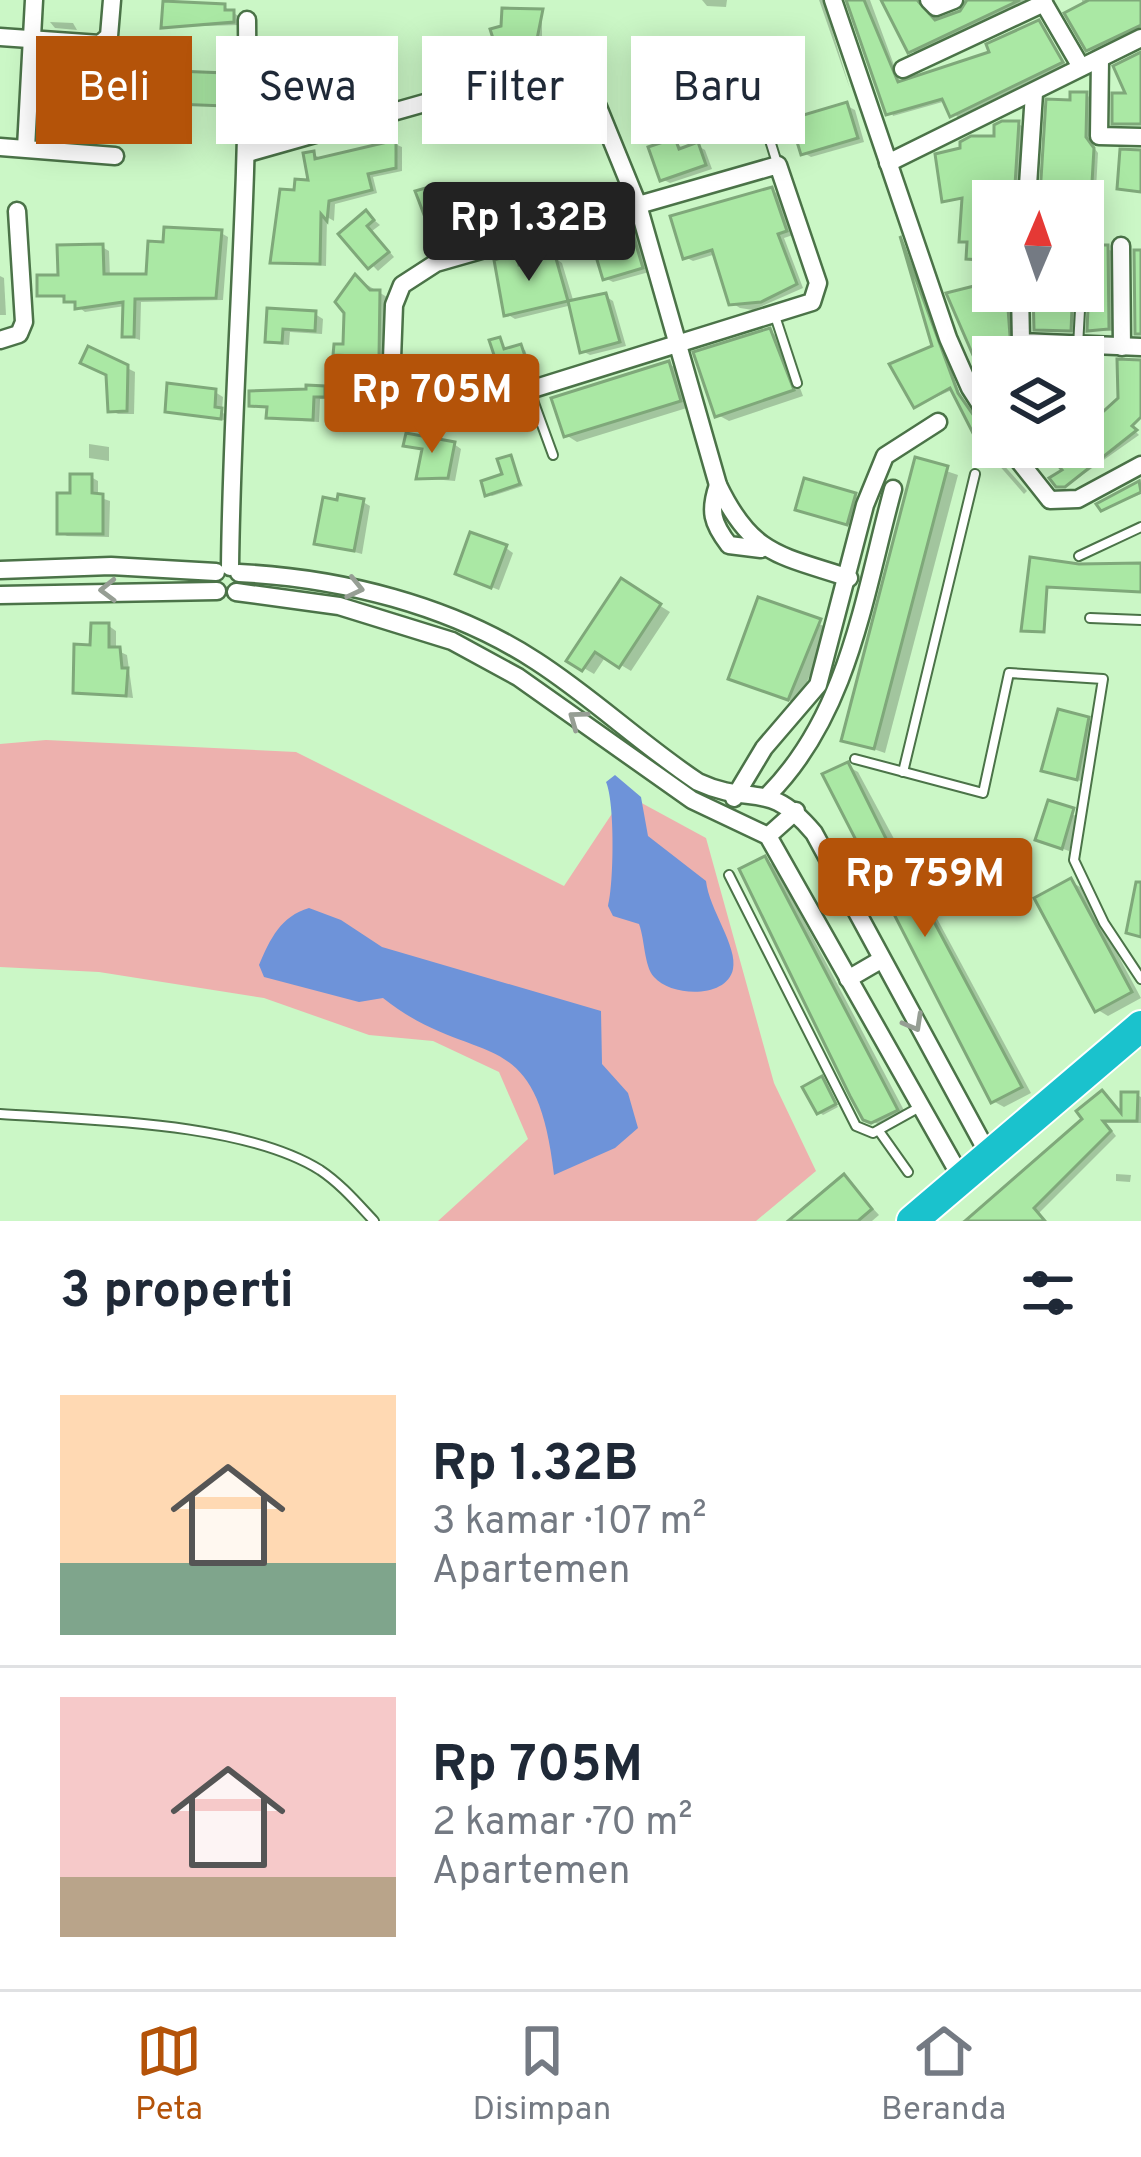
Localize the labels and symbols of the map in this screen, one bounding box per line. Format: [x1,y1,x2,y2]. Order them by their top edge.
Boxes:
north arrow [972,180,1104,312]
pin: Rp 1.32B [405,182,653,284]
pin: Rp 705M [321,354,543,456]
one-way arrow [344,575,364,600]
one-way arrow [98,577,116,603]
one-way arrow [568,711,590,733]
pin: Rp 759M [814,838,1036,940]
one-way arrow [900,1010,923,1031]

